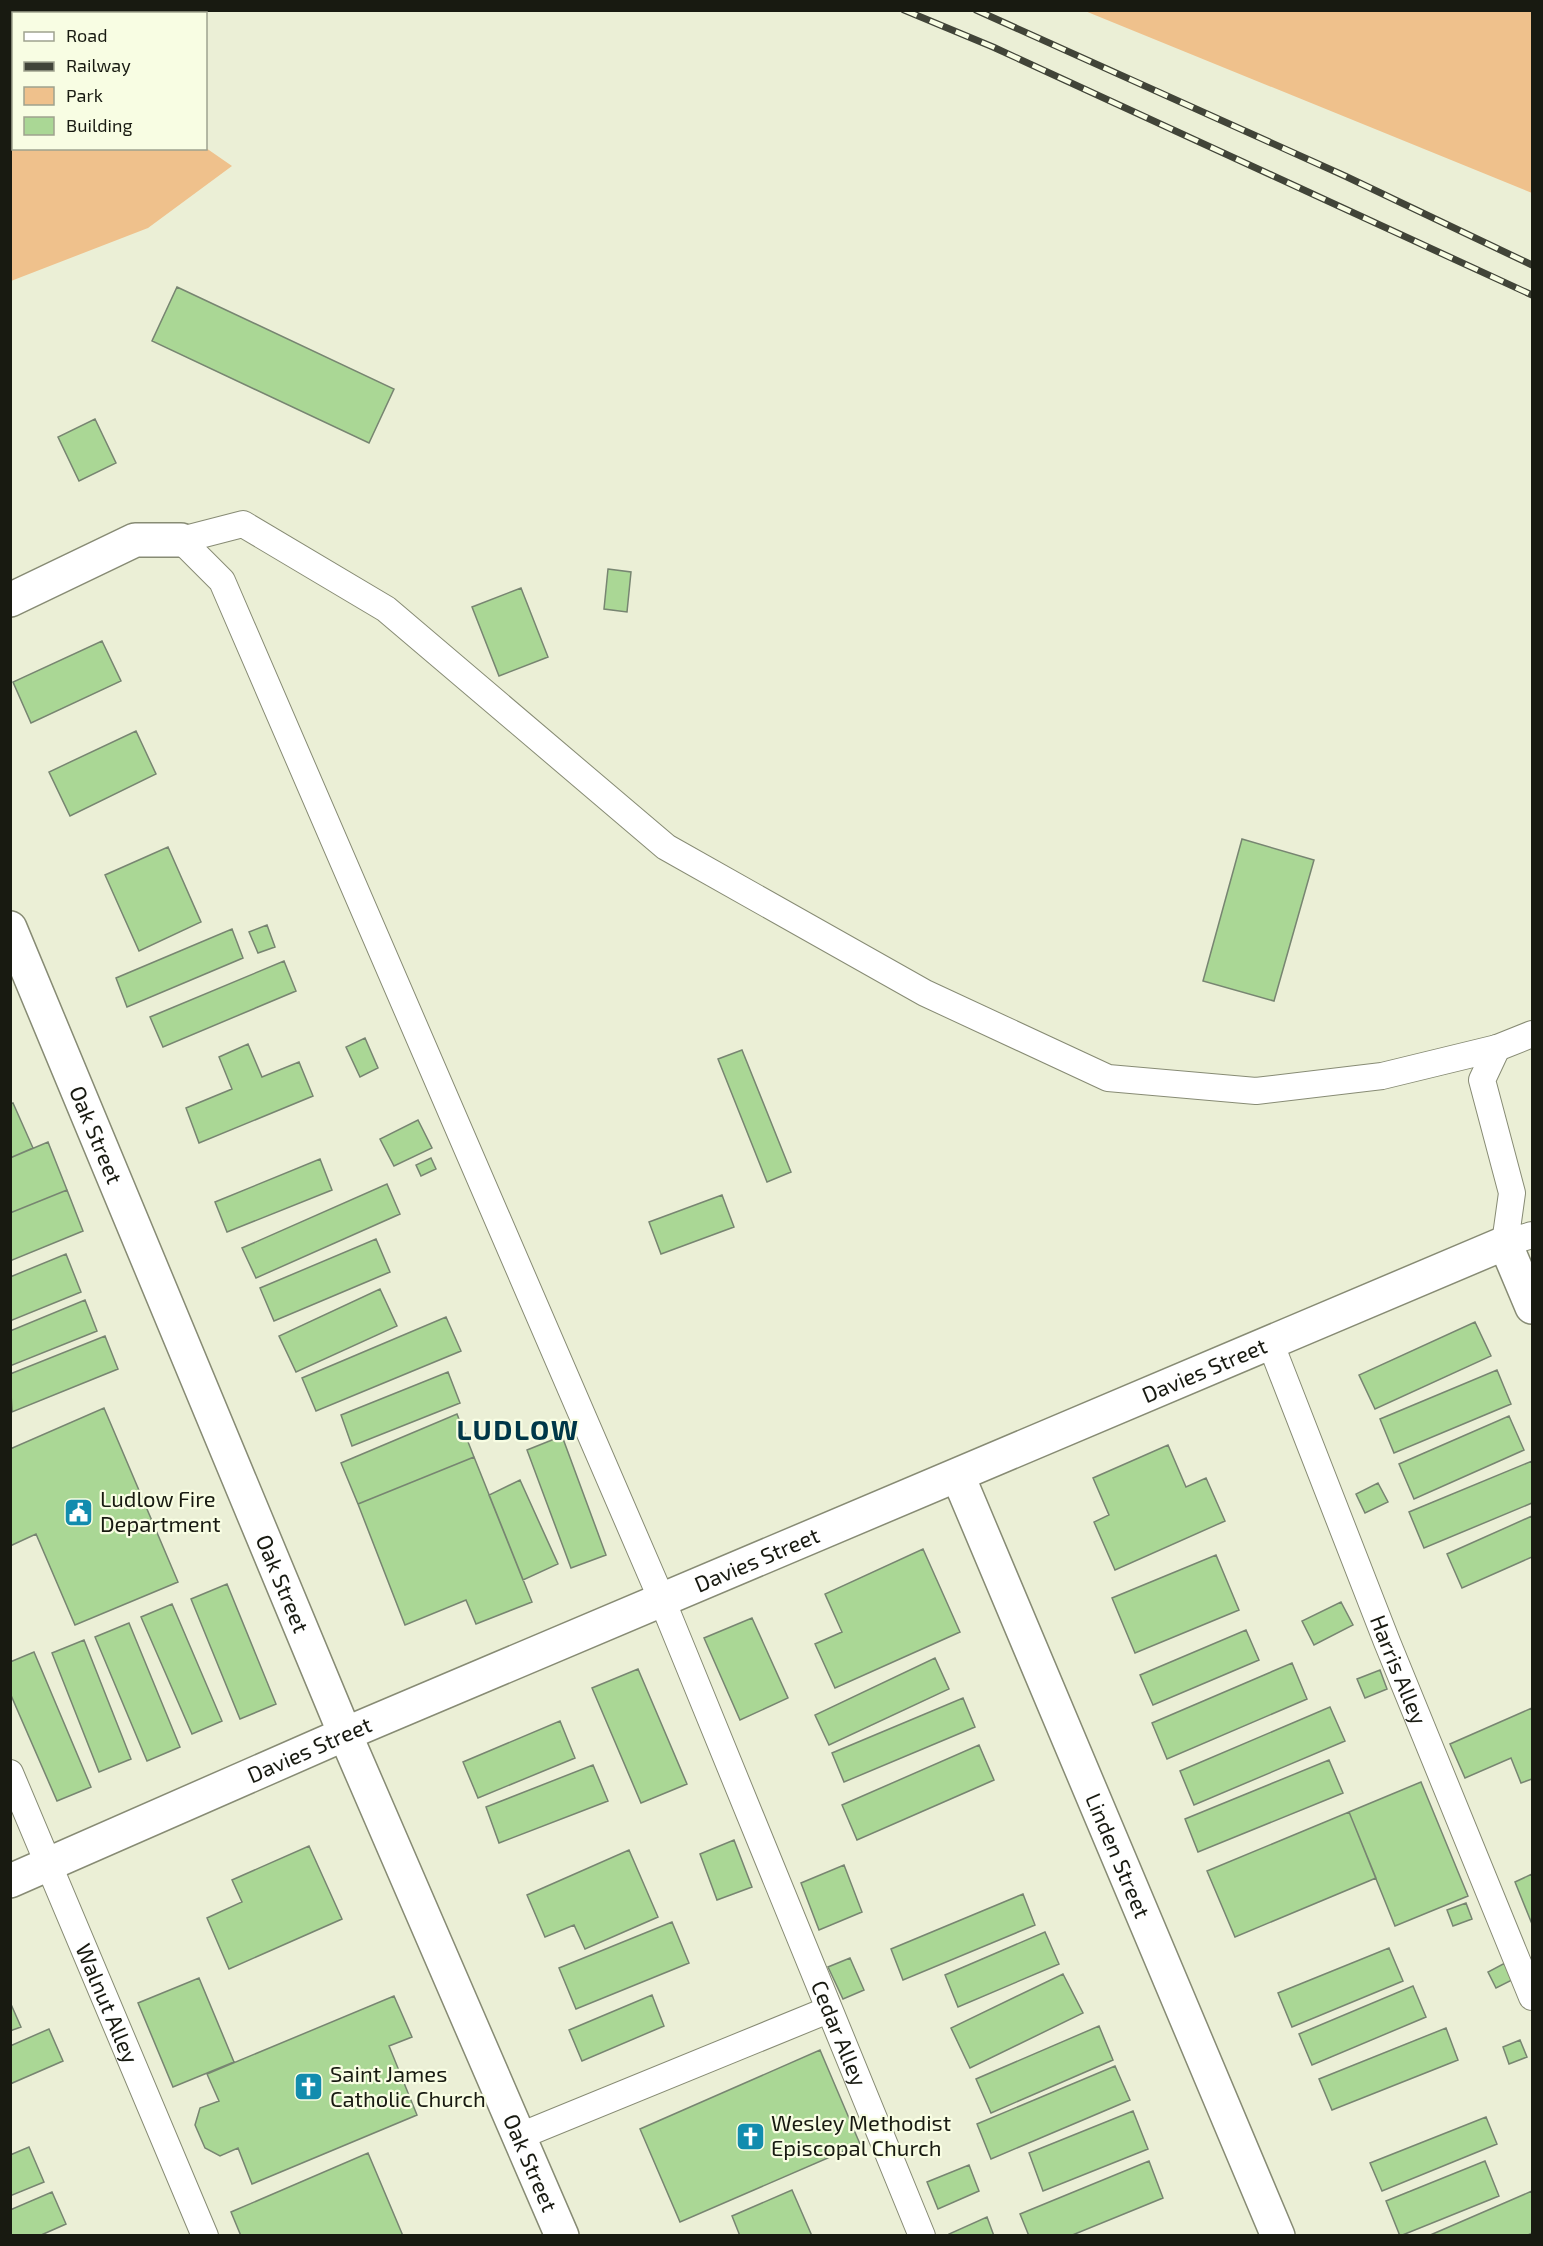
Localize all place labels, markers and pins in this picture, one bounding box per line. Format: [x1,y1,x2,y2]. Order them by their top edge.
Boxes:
place label: Ludlow Fire Department [100,1485,221,1536]
public building icon: Ludlow Fire Department [63,1496,95,1528]
place label: Saint James Catholic Church [330,2060,486,2111]
church icon: Saint James Catholic Church [293,2071,325,2103]
place label: Wesley Methodist Episcopal Church [771,2109,951,2160]
church icon: Wesley Methodist Episcopal Church [734,2120,766,2152]

